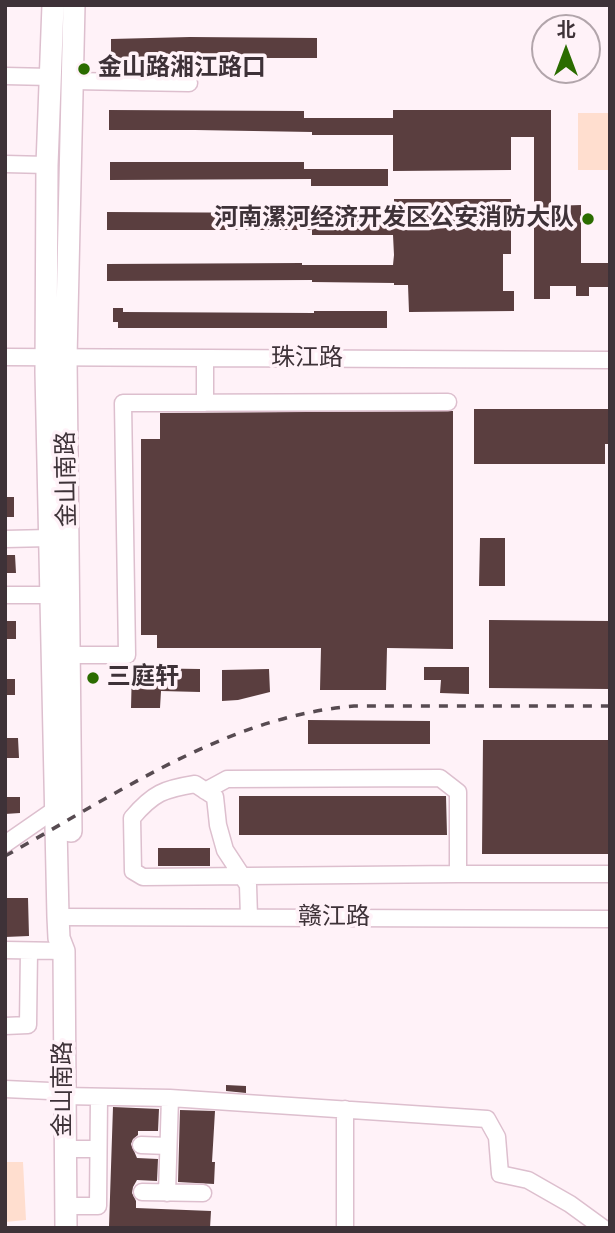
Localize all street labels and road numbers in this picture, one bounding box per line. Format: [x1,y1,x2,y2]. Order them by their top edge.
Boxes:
street label: 珠江路 [271,345,343,373]
street label: 金山南路 [53,431,83,527]
street label: 赣江路 [298,904,370,932]
street label: 金山南路 [50,1041,78,1137]

